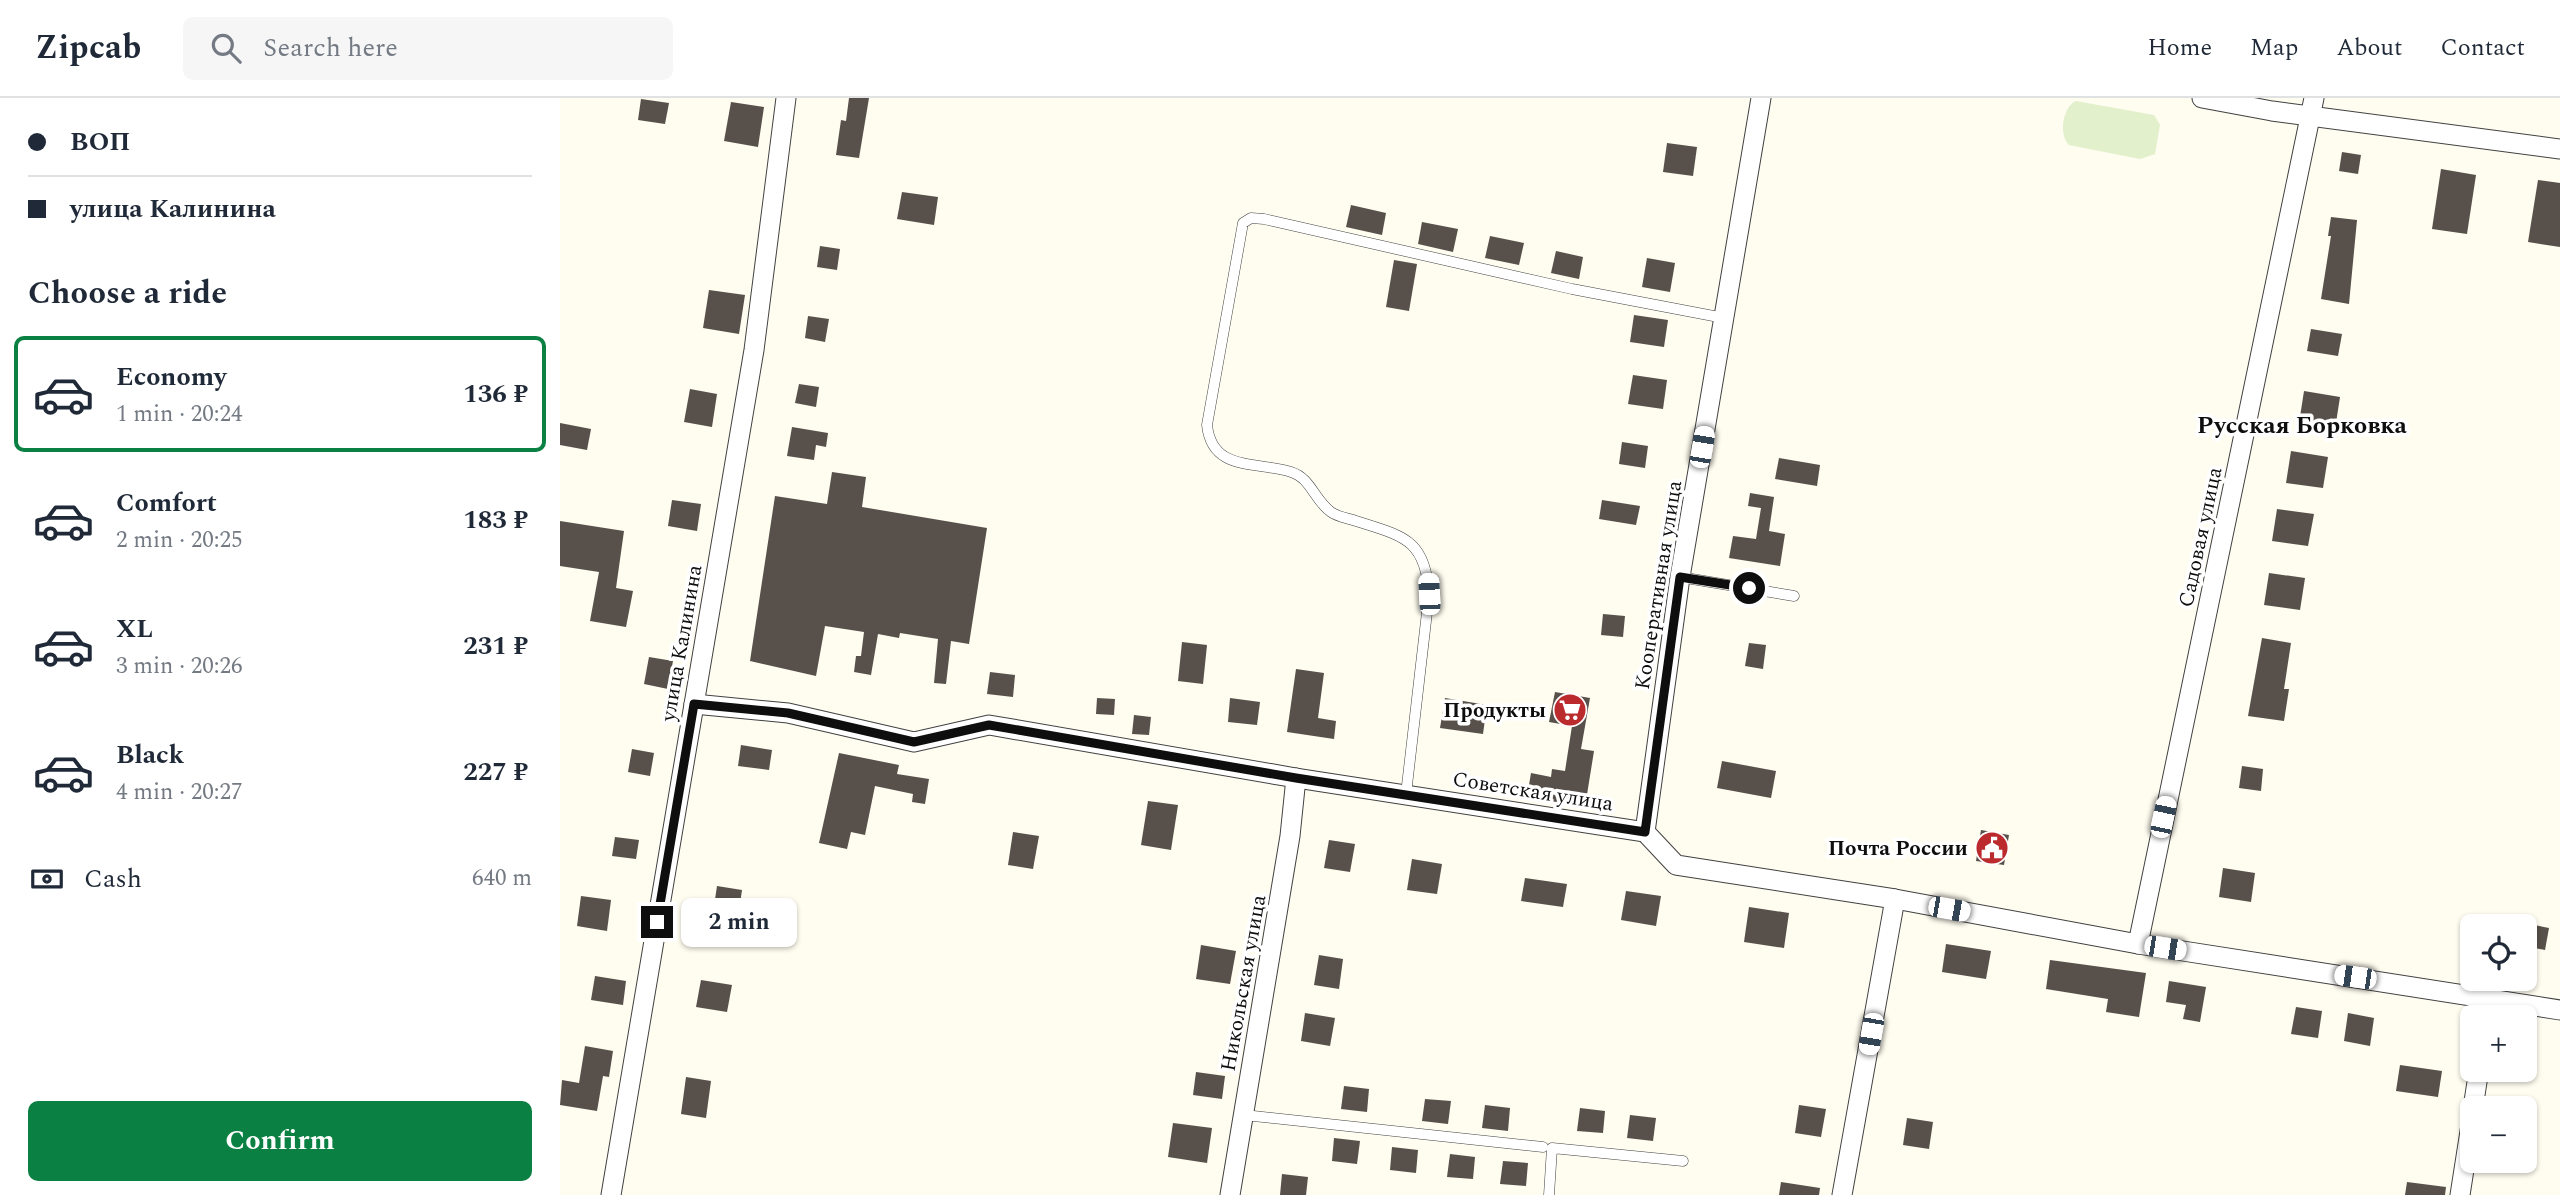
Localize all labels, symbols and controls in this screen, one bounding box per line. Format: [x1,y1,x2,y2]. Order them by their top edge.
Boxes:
search box [183,17,673,80]
text: Zipcab [35,23,141,73]
text: Search here [263,28,398,68]
icon: search [207,29,245,67]
text: Home [2147,30,2212,66]
text: Map [2250,30,2298,66]
text: About [2336,30,2402,66]
text: Contact [2440,30,2525,66]
text: ВОП [70,122,130,162]
text: улица Калинина [70,189,276,229]
text: Choose a ride [28,269,227,318]
text: Economy [116,357,226,397]
icon: car [32,363,95,426]
text: 136 ₽ [463,374,528,414]
text: 1 min · 20:24 [116,397,243,432]
district label: Русская Борковка [2197,408,2408,444]
car [1689,424,1716,470]
street label: Садовая улица [2170,463,2232,610]
street label: Кооперативная улица [1627,478,1691,692]
text: Comfort [116,483,217,523]
icon: car [32,489,95,552]
text: 183 ₽ [463,500,528,540]
text: 2 min · 20:25 [116,523,243,558]
street label: улица Калинина [652,562,712,725]
car [1418,572,1441,616]
route start [1733,572,1765,604]
text: XL [116,609,153,649]
icon: car [32,615,95,678]
text: 231 ₽ [463,626,528,666]
text: 3 min · 20:26 [116,649,243,684]
supermarket icon: Продукты [1551,691,1589,729]
place label: Продукты [1443,695,1546,727]
text: Black [116,735,184,775]
icon: car [32,741,95,804]
text: 227 ₽ [463,752,528,792]
street label: Советская улица [1450,763,1616,821]
text: 4 min · 20:27 [116,775,243,810]
car [2149,794,2178,840]
public building icon: Почта России [1973,829,2011,867]
place label: Почта России [1828,833,1968,865]
text: Cash [84,859,142,899]
icon: cash [28,860,66,898]
text: 640 m [472,861,532,896]
street label: Никольская улица [1213,892,1275,1074]
car [1927,895,1972,923]
callout: 2 min [682,898,797,946]
text: 2 min [708,905,770,940]
route end [641,906,673,938]
map controls [2460,914,2537,1173]
button: locate [2460,914,2537,991]
car [2143,934,2188,962]
car [2333,964,2378,990]
button: + [2460,1005,2537,1082]
car [1858,1011,1885,1057]
button: − [2460,1096,2537,1173]
button: Confirm [28,1101,532,1181]

